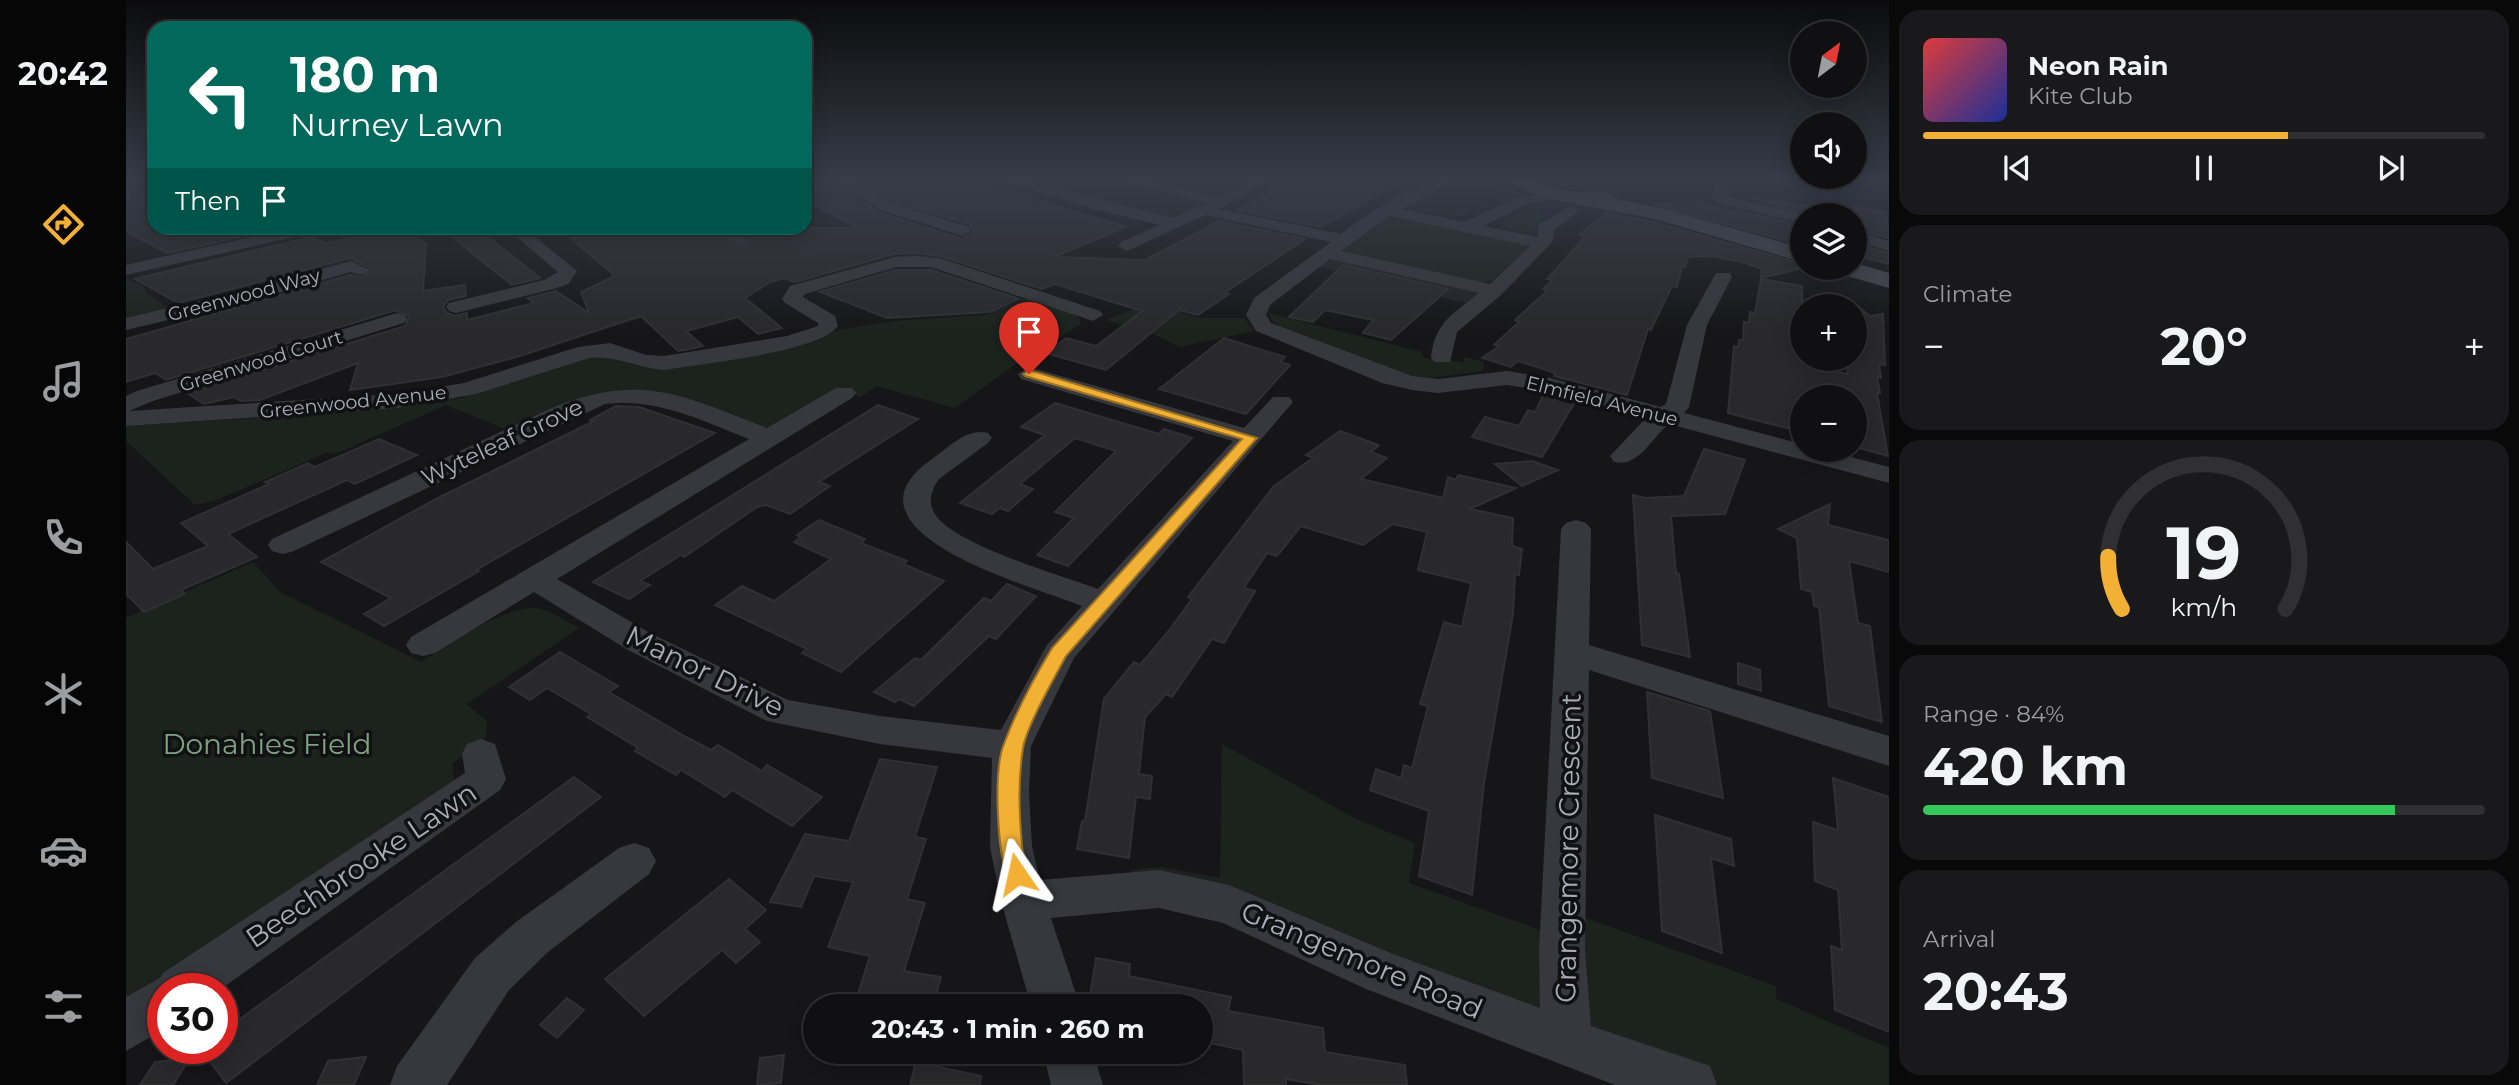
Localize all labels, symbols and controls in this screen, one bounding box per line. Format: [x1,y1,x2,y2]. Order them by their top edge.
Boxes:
north arrow [1790,21,1867,98]
map controls [1790,21,1867,462]
text: 180 m [290,45,440,104]
icon: left [175,49,266,140]
text: Neon Rain [2028,50,2169,82]
text: 20:42 [18,54,108,93]
text: Kite Club [2028,82,2133,110]
text: Nurney Lawn [290,105,504,144]
button: sound [1790,112,1867,189]
icon: previous [1998,149,2036,187]
icon: pause [2185,149,2223,187]
icon: next [2372,149,2410,187]
icon: arrive [255,182,293,220]
text: Then [175,185,241,217]
icon: directions [39,200,88,249]
button: layers [1790,203,1867,280]
street label: Greenwood Way [165,263,323,326]
text: Climate [1923,280,2012,308]
button: + [1790,294,1867,371]
pin [999,302,1059,374]
icon: arrive [1010,313,1048,351]
text: 20° [2160,315,2248,378]
text: − [1923,323,1945,370]
text: + [2463,323,2485,370]
street label: Greenwood Court [177,325,345,397]
icon: music [39,357,88,406]
street label: Elmfield Avenue [1524,371,1680,431]
street label: Greenwood Avenue [259,381,447,423]
button: − [1790,385,1867,462]
street label: Wyteleaf Grove [417,392,587,492]
text: 19 [2167,509,2241,597]
icon: phone [39,513,88,562]
text: km/h [2171,591,2237,621]
street label: Manor Drive [620,618,790,724]
icon: climate [39,669,88,718]
street label: Grangemore Crescent [1548,693,1588,1003]
text: Range · 84% [1923,700,2064,728]
park label: Donahies Field [162,727,372,761]
text: 420 km [1923,735,2128,798]
street label: Beechbrooke Lawn [239,775,483,955]
icon: car [39,826,88,875]
position arrow [980,837,1054,911]
street label: Grangemore Road [1236,894,1488,1026]
text: Arrival [1923,925,1996,953]
text: 20:43 [1923,960,2069,1023]
speed limit sign: 30 [147,973,238,1064]
icon: filters [39,982,88,1031]
text: 20:43 · 1 min · 260 m [872,1013,1144,1045]

